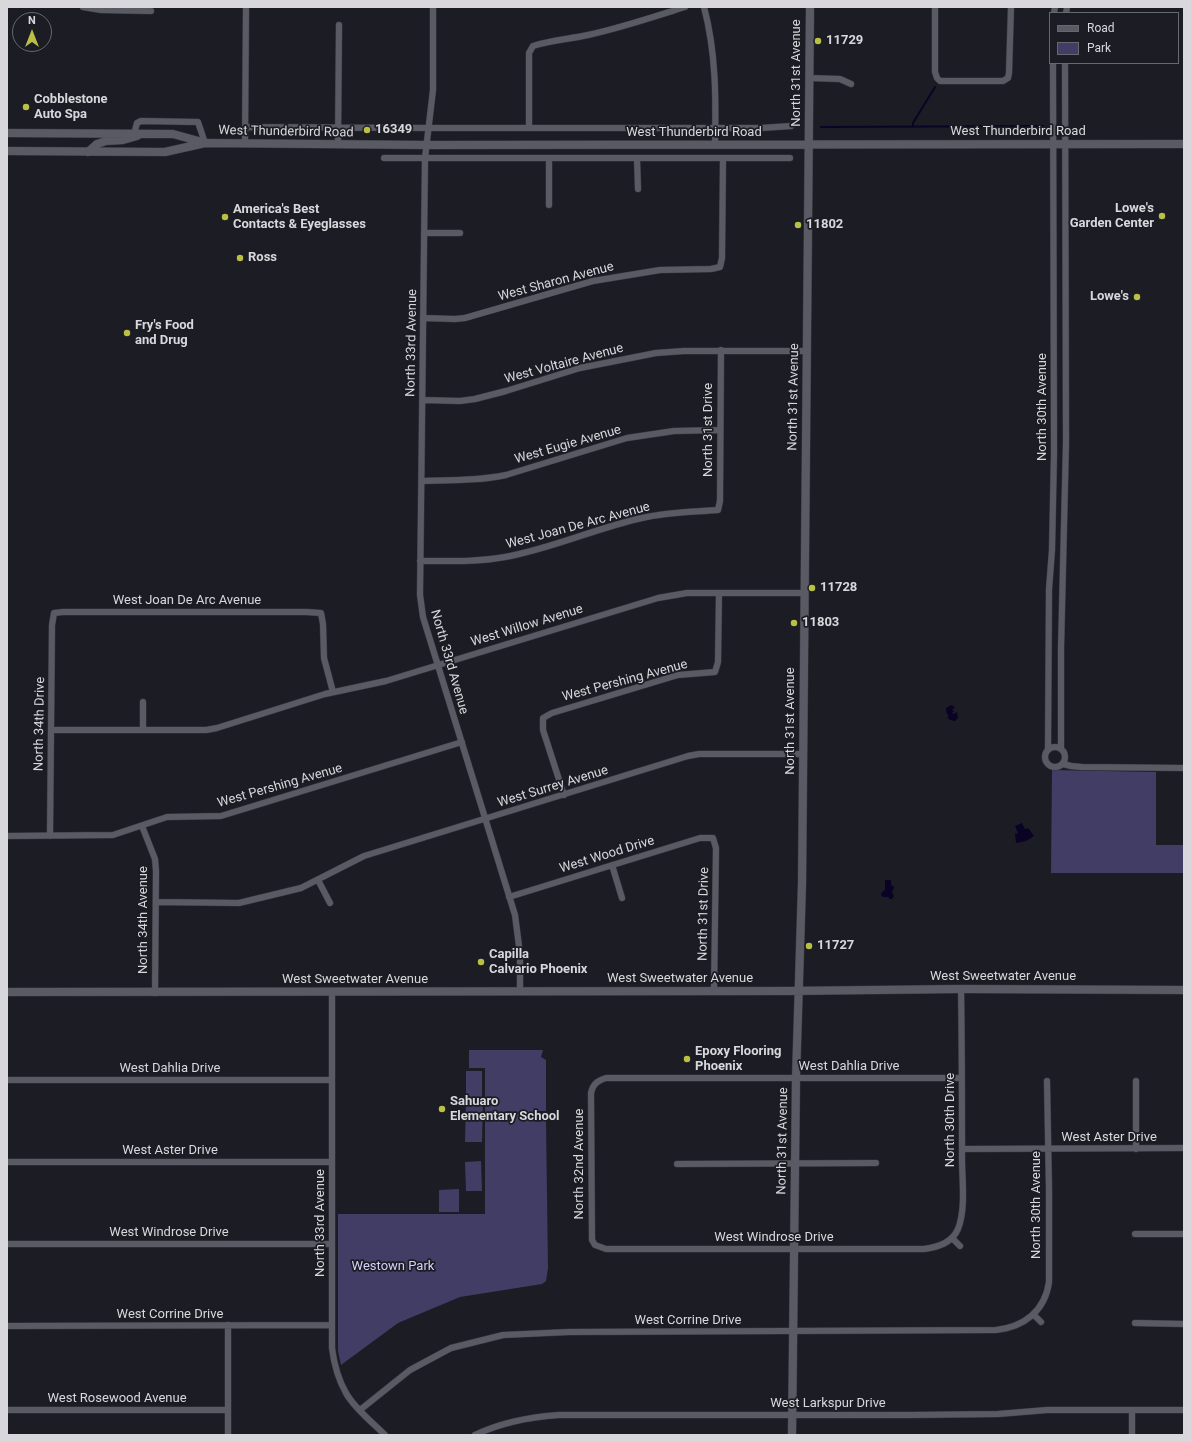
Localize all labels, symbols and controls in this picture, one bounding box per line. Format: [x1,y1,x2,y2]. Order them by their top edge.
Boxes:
north arrow [12,12,52,52]
legend [1049,12,1179,64]
text: N [28,14,36,27]
street label: North 31st Avenue [789,19,805,127]
text: Road [1087,21,1115,35]
place label: 11729 [826,33,863,49]
marker: 11729 [813,36,823,46]
text: Park [1087,41,1111,55]
place label: Cobblestone Auto Spa [34,92,107,123]
marker: Cobblestone Auto Spa [21,102,31,112]
place label: 16349 [375,122,412,138]
street label: West Thunderbird Road [218,123,354,141]
street label: West Thunderbird Road [950,124,1086,140]
marker: 16349 [362,125,372,135]
street label: West Thunderbird Road [626,125,762,141]
place label: Lowe's Garden Center [1070,201,1154,232]
place label: America's Best Contacts & Eyeglasses [233,202,366,233]
marker: Lowe's Garden Center [1157,211,1167,221]
marker: America's Best Contacts & Eyeglasses [220,212,230,222]
place label: 11802 [806,217,843,233]
marker: 11802 [793,220,803,230]
place label: Ross [248,250,277,266]
marker: Ross [235,253,245,263]
street label: West Sharon Avenue [497,259,615,305]
street label: North 33rd Avenue [403,289,421,397]
place label: Lowe's [1090,289,1129,305]
marker: Lowe's [1132,292,1142,302]
place label: Fry's Food and Drug [135,318,194,349]
marker: Fry's Food and Drug [122,328,132,338]
street label: West Voltaire Avenue [503,341,625,387]
street label: North 31st Avenue [785,343,803,451]
street label: North 30th Avenue [1035,353,1051,461]
street label: North 31st Drive [701,383,717,477]
street label: West Eugie Avenue [513,422,623,468]
street label: West Joan De Arc Avenue [504,499,652,553]
place label: 11728 [820,580,857,596]
marker: 11728 [807,583,817,593]
street label: West Joan De Arc Avenue [113,593,261,609]
street label: West Willow Avenue [469,602,585,650]
street label: North 33rd Avenue [427,608,471,716]
place label: 11803 [802,615,839,631]
marker: 11803 [789,618,799,628]
street label: West Pershing Avenue [561,657,689,705]
street label: North 31st Avenue [783,667,799,775]
street label: North 34th Drive [31,677,49,771]
street label: West Pershing Avenue [216,761,344,811]
street label: West Surrey Avenue [496,763,610,811]
street label: West Wood Drive [558,833,656,877]
street label: North 34th Avenue [136,866,152,974]
street label: North 31st Drive [695,867,713,961]
place label: 11727 [817,938,854,954]
marker: 11727 [804,941,814,951]
place label: Capilla Calvario Phoenix [489,947,587,978]
marker: Capilla Calvario Phoenix [476,957,486,967]
street label: West Sweetwater Avenue [930,969,1076,985]
street label: West Sweetwater Avenue [607,971,753,987]
street label: West Sweetwater Avenue [282,972,428,988]
place label: Epoxy Flooring Phoenix [695,1044,781,1075]
marker: Epoxy Flooring Phoenix [682,1054,692,1064]
street label: West Dahlia Drive [798,1059,900,1075]
street label: West Dahlia Drive [119,1061,221,1077]
street label: North 30th Drive [943,1073,959,1167]
street label: North 31st Avenue [774,1087,792,1195]
place label: Sahuaro Elementary School [450,1094,560,1125]
marker: Sahuaro Elementary School [437,1104,447,1114]
street label: North 32nd Avenue [572,1109,588,1219]
street label: West Aster Drive [1061,1130,1157,1146]
street label: West Aster Drive [122,1143,218,1159]
street label: North 30th Avenue [1029,1151,1045,1259]
street label: North 33rd Avenue [313,1169,329,1277]
street label: West Windrose Drive [109,1225,229,1241]
street label: West Windrose Drive [714,1230,834,1246]
park label: Westown Park [352,1259,434,1275]
street label: West Corrine Drive [117,1307,223,1323]
street label: West Corrine Drive [635,1313,741,1329]
street label: West Rosewood Avenue [47,1391,187,1407]
street label: West Larkspur Drive [770,1396,886,1412]

